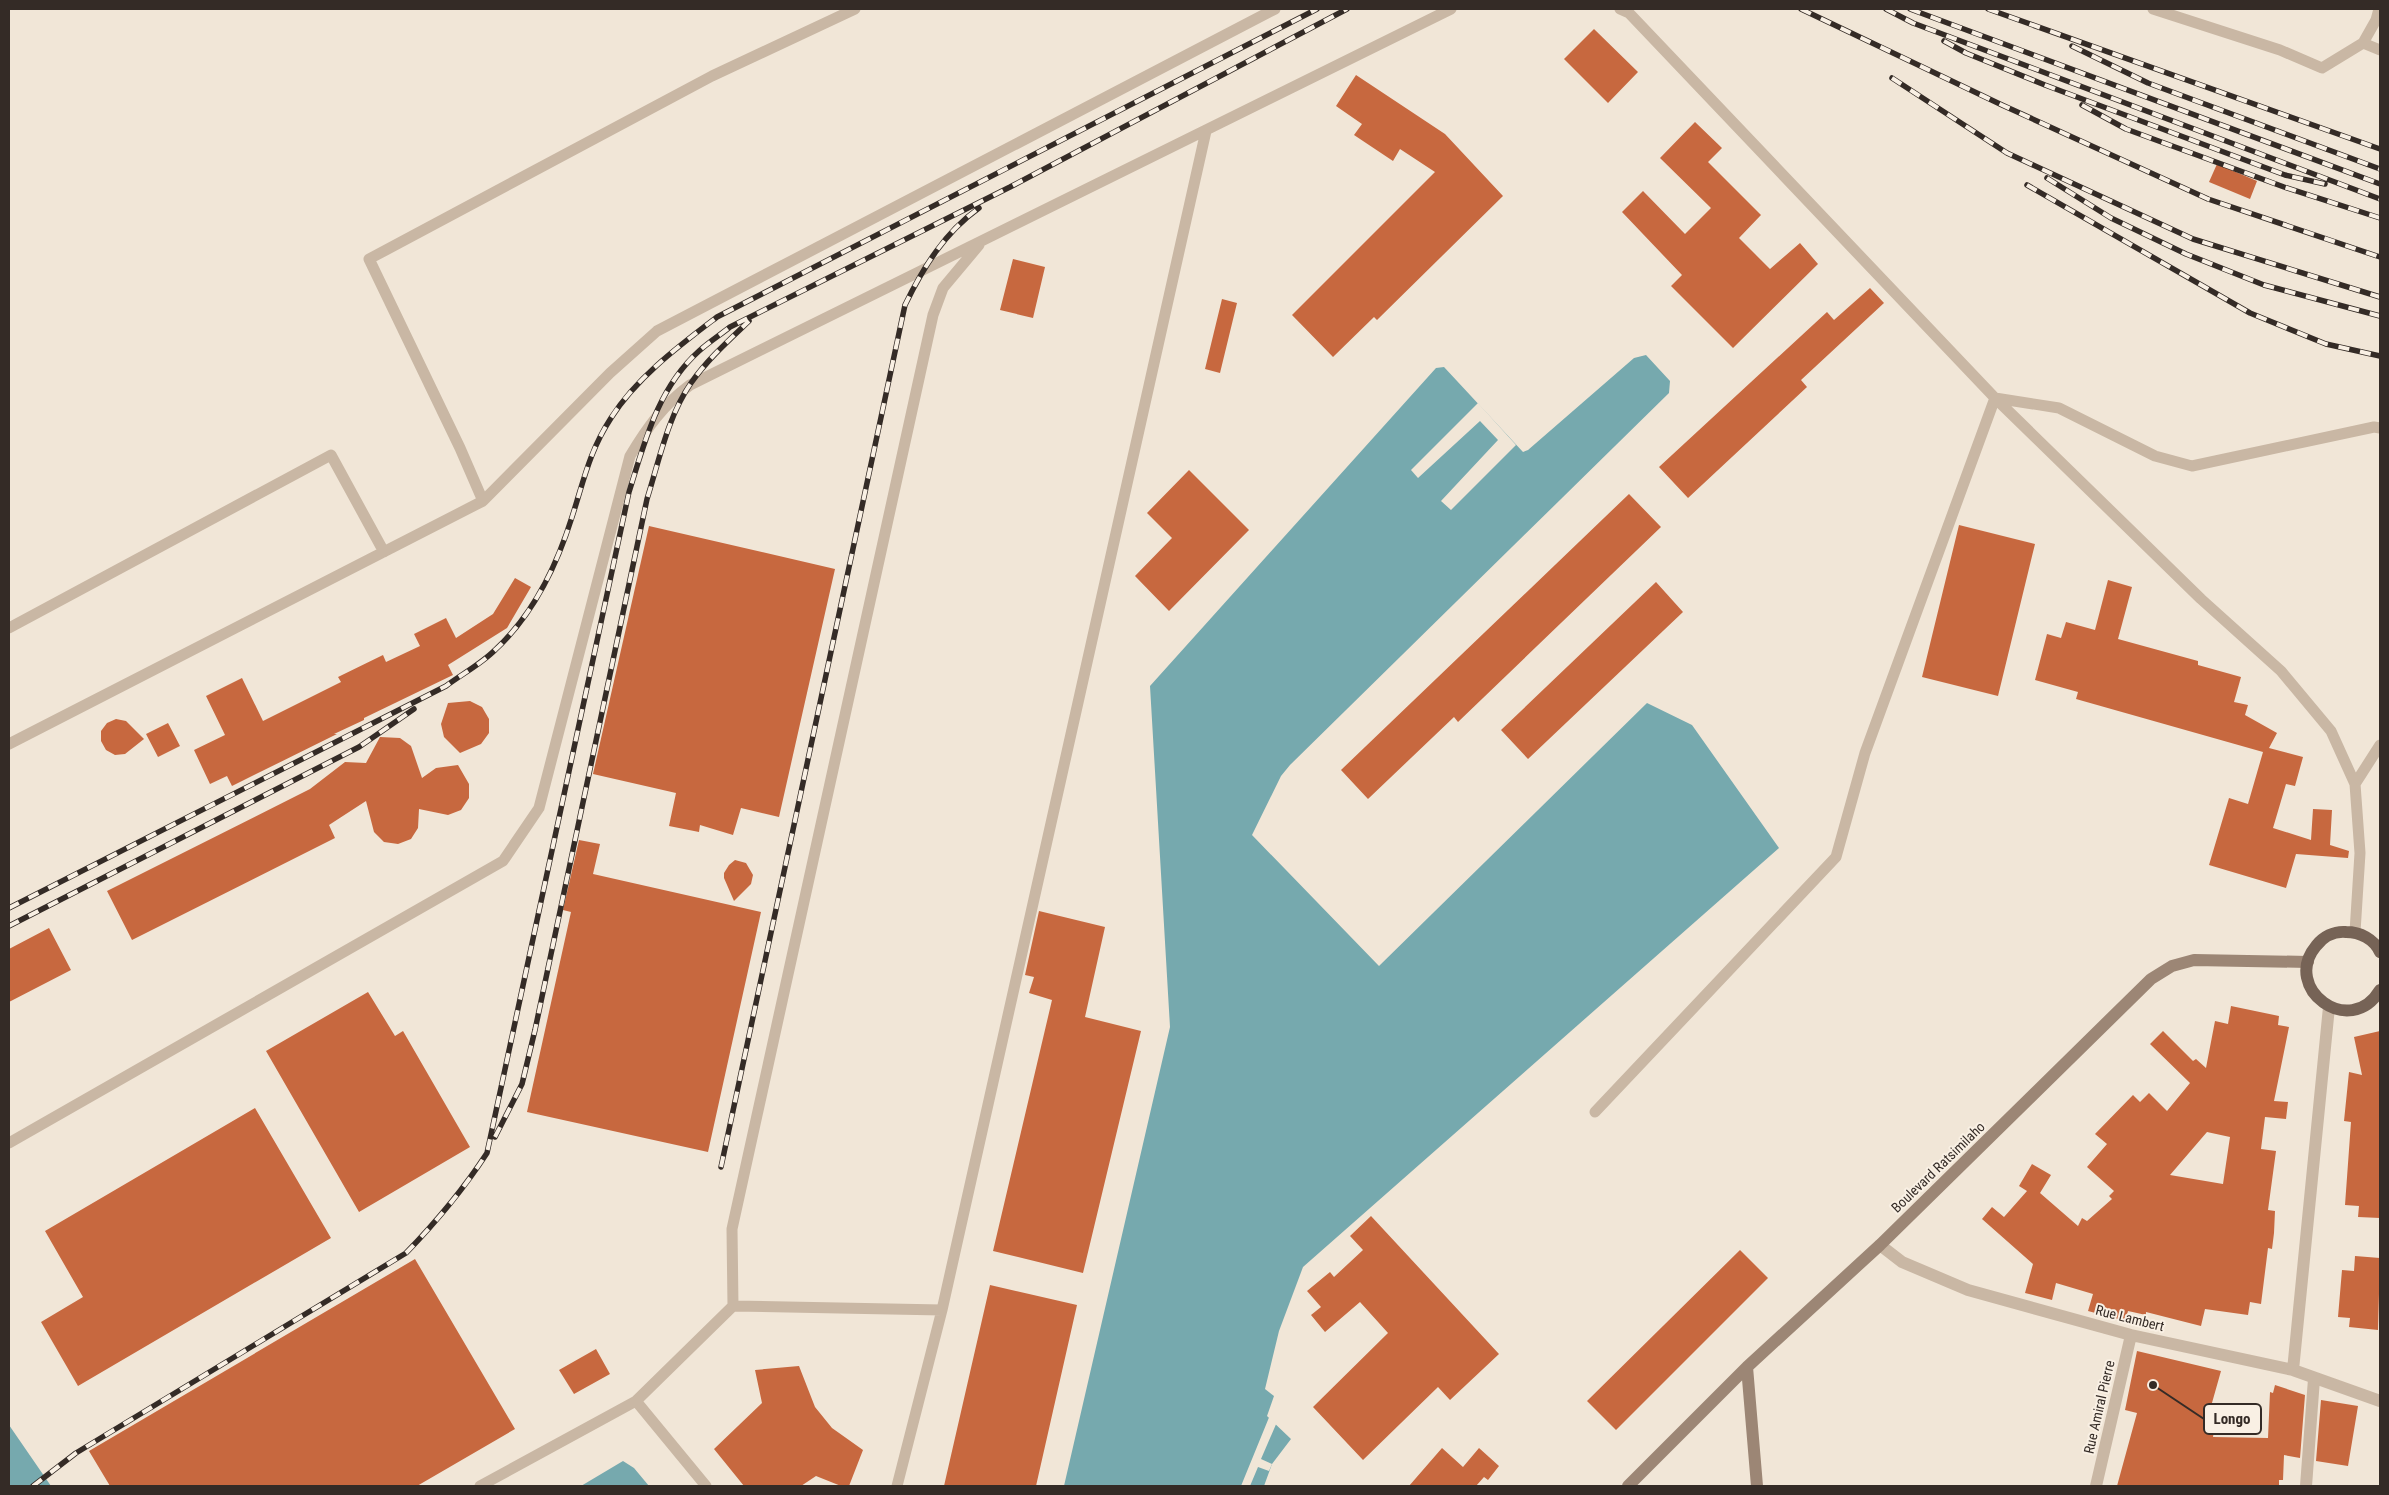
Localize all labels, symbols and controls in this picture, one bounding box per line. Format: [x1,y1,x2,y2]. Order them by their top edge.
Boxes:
street label: Boulevard Ratsimilaho [1888,1118,1988,1216]
street label: Rue Lambert [2094,1302,2166,1334]
street label: Rue Amiral Pierre [2080,1358,2118,1455]
callout: Longo [2204,1404,2261,1434]
text: Longo [2213,1410,2251,1428]

